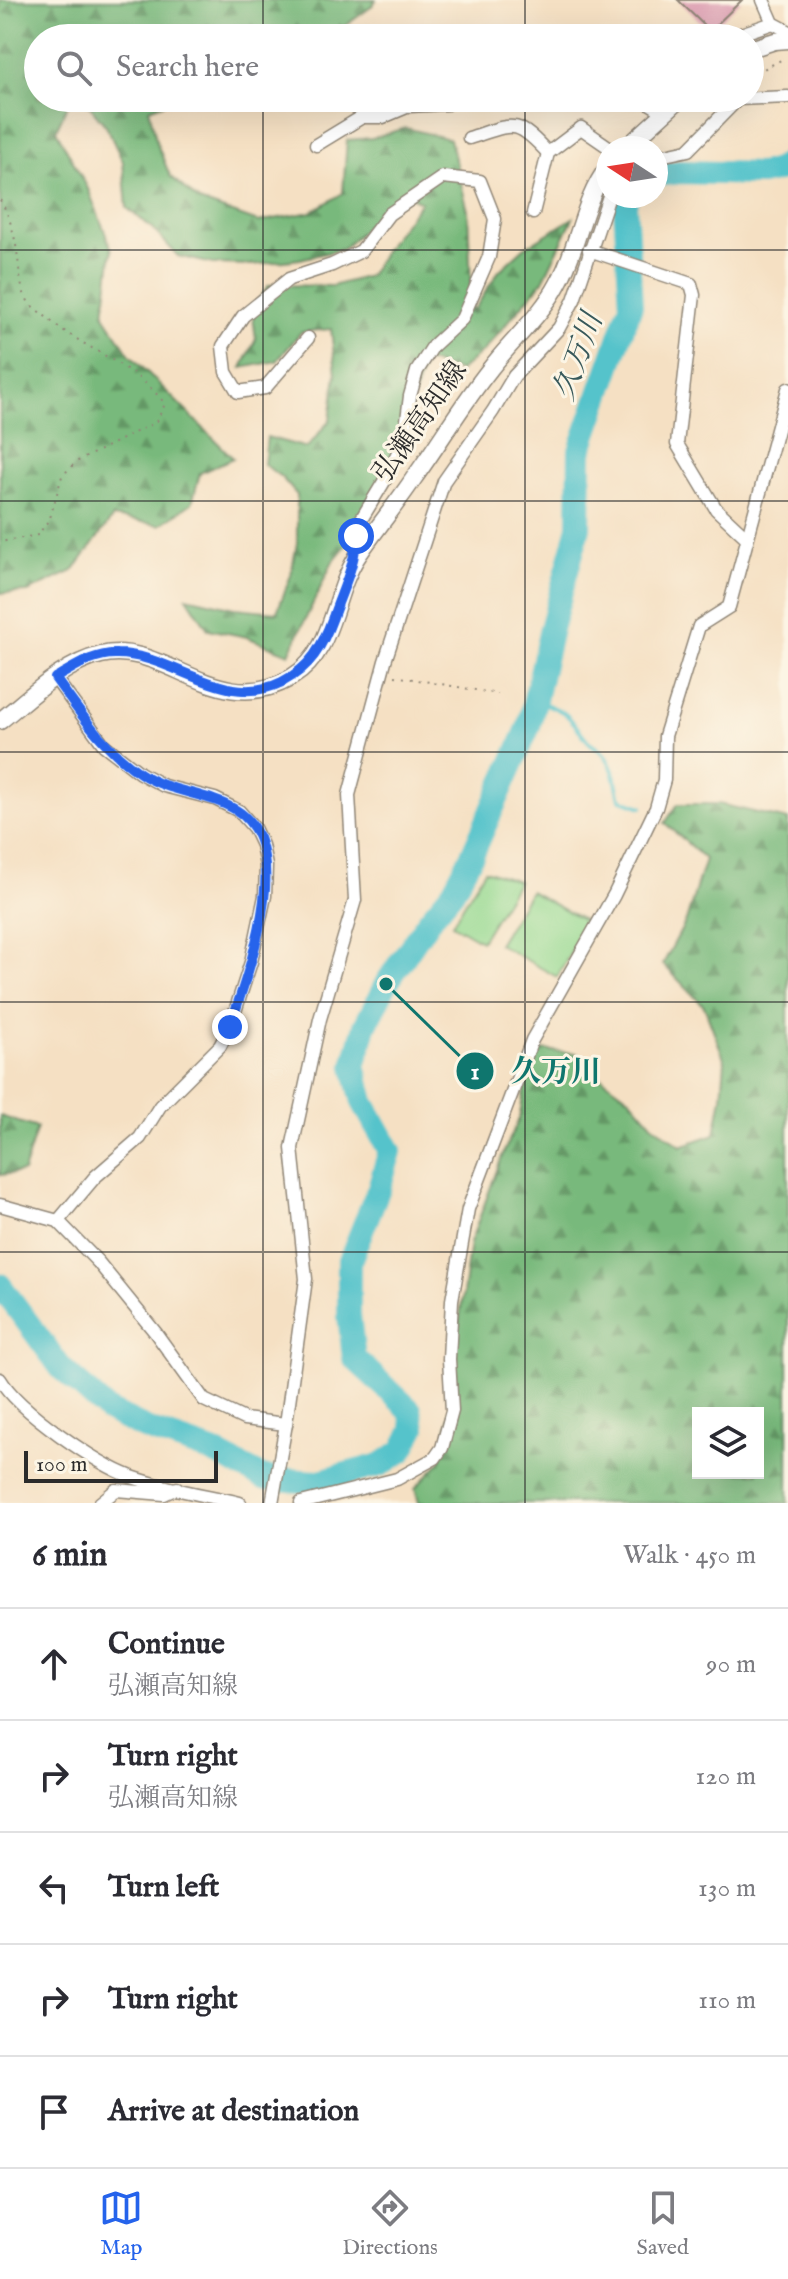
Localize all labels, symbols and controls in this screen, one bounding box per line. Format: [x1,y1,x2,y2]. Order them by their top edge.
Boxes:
search box [24,24,764,112]
icon: search [52,46,96,90]
text: Search here [116,49,259,87]
north arrow [596,136,668,208]
water label: 久万川 [546,305,613,406]
street label: 弘瀬高知線 [367,355,475,489]
route start [338,518,374,554]
route end [212,1009,248,1045]
callout: 久万川 [455,1044,617,1098]
text: 久万川 [511,1054,601,1092]
text: 1 [471,1057,480,1088]
map controls [692,1407,764,1479]
button: layers [692,1407,764,1479]
scale bar [24,1447,218,1483]
text: 100 m [36,1451,88,1479]
text: 6 min [32,1534,107,1577]
text: Walk · 450 m [623,1539,756,1572]
text: Continue [108,1626,225,1664]
icon: ahead [32,1642,76,1686]
text: 90 m [706,1648,756,1681]
text: 弘瀬高知線 [108,1670,238,1703]
text: Turn right [108,1738,238,1776]
icon: right [32,1754,76,1798]
text: 120 m [696,1760,756,1793]
text: 弘瀬高知線 [108,1782,238,1815]
icon: left [32,1866,76,1910]
text: Turn left [108,1869,219,1907]
text: 130 m [698,1872,756,1905]
icon: right [32,1978,76,2022]
text: Turn right [108,1981,238,2019]
text: 110 m [698,1984,756,2017]
icon: arrive [32,2090,76,2134]
text: Arrive at destination [108,2093,359,2131]
tab: Map [99,2186,143,2262]
tab: Directions [342,2186,438,2262]
tab: Saved [637,2186,689,2262]

